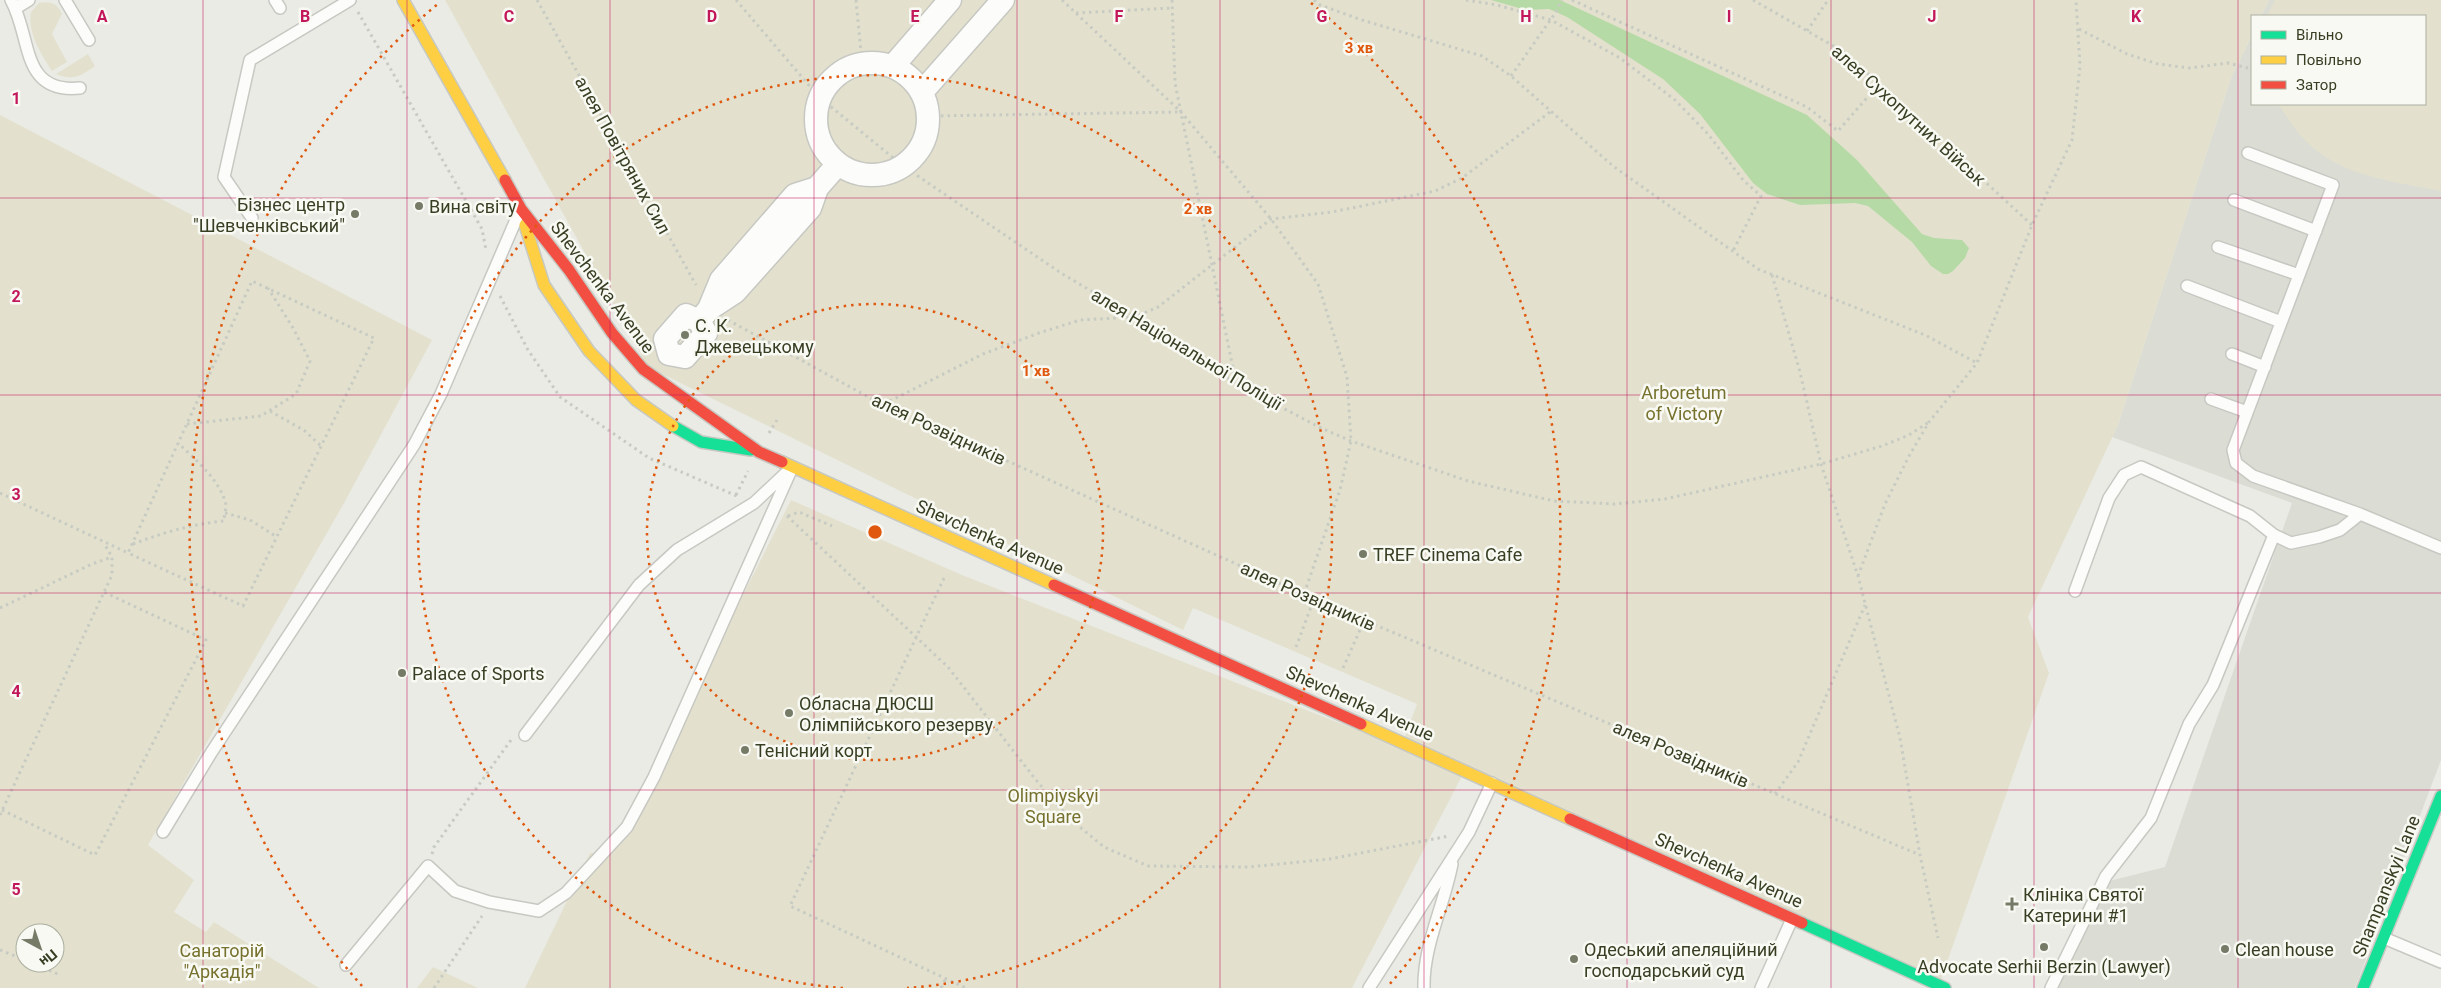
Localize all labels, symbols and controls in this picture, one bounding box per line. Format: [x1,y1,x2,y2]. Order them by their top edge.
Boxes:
text: A [97,7,108,26]
text: B [300,7,310,26]
text: C [504,7,514,26]
text: D [707,7,717,26]
text: E [911,7,920,26]
text: F [1115,7,1124,26]
text: G [1317,7,1328,26]
text: H [1520,7,1532,26]
text: I [1727,7,1731,26]
text: J [1928,7,1936,26]
text: K [2131,7,2142,26]
legend [2251,15,2426,105]
text: Вільно [2296,26,2343,44]
text: 3 хв [1345,39,1373,57]
street label: алея Сухопутних Військ [1828,40,1991,190]
text: Повільно [2296,51,2362,69]
street label: алея Повітряних Сил [571,72,675,238]
text: Затор [2296,76,2337,94]
text: 1 [11,89,21,108]
place label: Бізнес центр "Шевченківський" [193,194,345,236]
place label: Вина світу [429,196,517,217]
marker: Вина світу [413,200,425,212]
text: 2 хв [1184,200,1212,218]
marker: Бізнес центр "Шевченківський" [349,208,361,220]
street label: Shevchenka Avenue [547,217,659,357]
street label: алея Національної Поліції [1088,284,1288,415]
text: 2 [11,287,21,306]
place label: С. К. Джевецькому [695,315,814,357]
marker: С. К. Джевецькому [679,329,691,341]
text: 1 хв [1022,362,1050,380]
park label: Arboretum of Victory [1641,382,1727,424]
street label: алея Розвідників [869,389,1009,469]
text: 3 [11,485,21,504]
street label: Shevchenka Avenue [913,495,1067,579]
centre of rings [866,523,884,541]
place label: TREF Cinema Cafe [1373,544,1522,565]
marker: TREF Cinema Cafe [1357,548,1369,560]
street label: алея Розвідників [1237,557,1379,635]
street label: Shevchenka Avenue [1283,661,1437,745]
place label: Palace of Sports [412,663,544,684]
marker: Palace of Sports [396,667,408,679]
text: 4 [11,682,21,701]
place label: Обласна ДЮСШ Олімпійського резерву [799,693,993,735]
marker: Обласна ДЮСШ Олімпійського резерву [783,707,795,719]
street label: алея Розвідників [1610,716,1752,792]
place label: Тенісний корт [755,740,872,761]
marker: Тенісний корт [739,744,751,756]
park label: Olimpiyskyi Square [1007,785,1099,827]
street label: Shampanskyi Lane [2348,812,2424,960]
street label: Shevchenka Avenue [1652,828,1806,912]
text: 5 [11,880,21,899]
place label: Клініка Святої Катерини #1 [2023,884,2145,926]
marker: Клініка Святої Катерини #1 [2005,897,2019,911]
north arrow [15,923,65,973]
place label: Одеський апеляційний господарський суд [1584,939,1778,981]
place label: Clean house [2235,939,2334,960]
park label: Санаторій "Аркадія" [180,940,264,982]
marker: Advocate Serhii Berzin (Lawyer) [2038,941,2050,953]
marker: Clean house [2219,943,2231,955]
text: Пн [36,946,60,970]
marker: Одеський апеляційний господарський суд [1568,953,1580,965]
place label: Advocate Serhii Berzin (Lawyer) [1917,956,2171,978]

